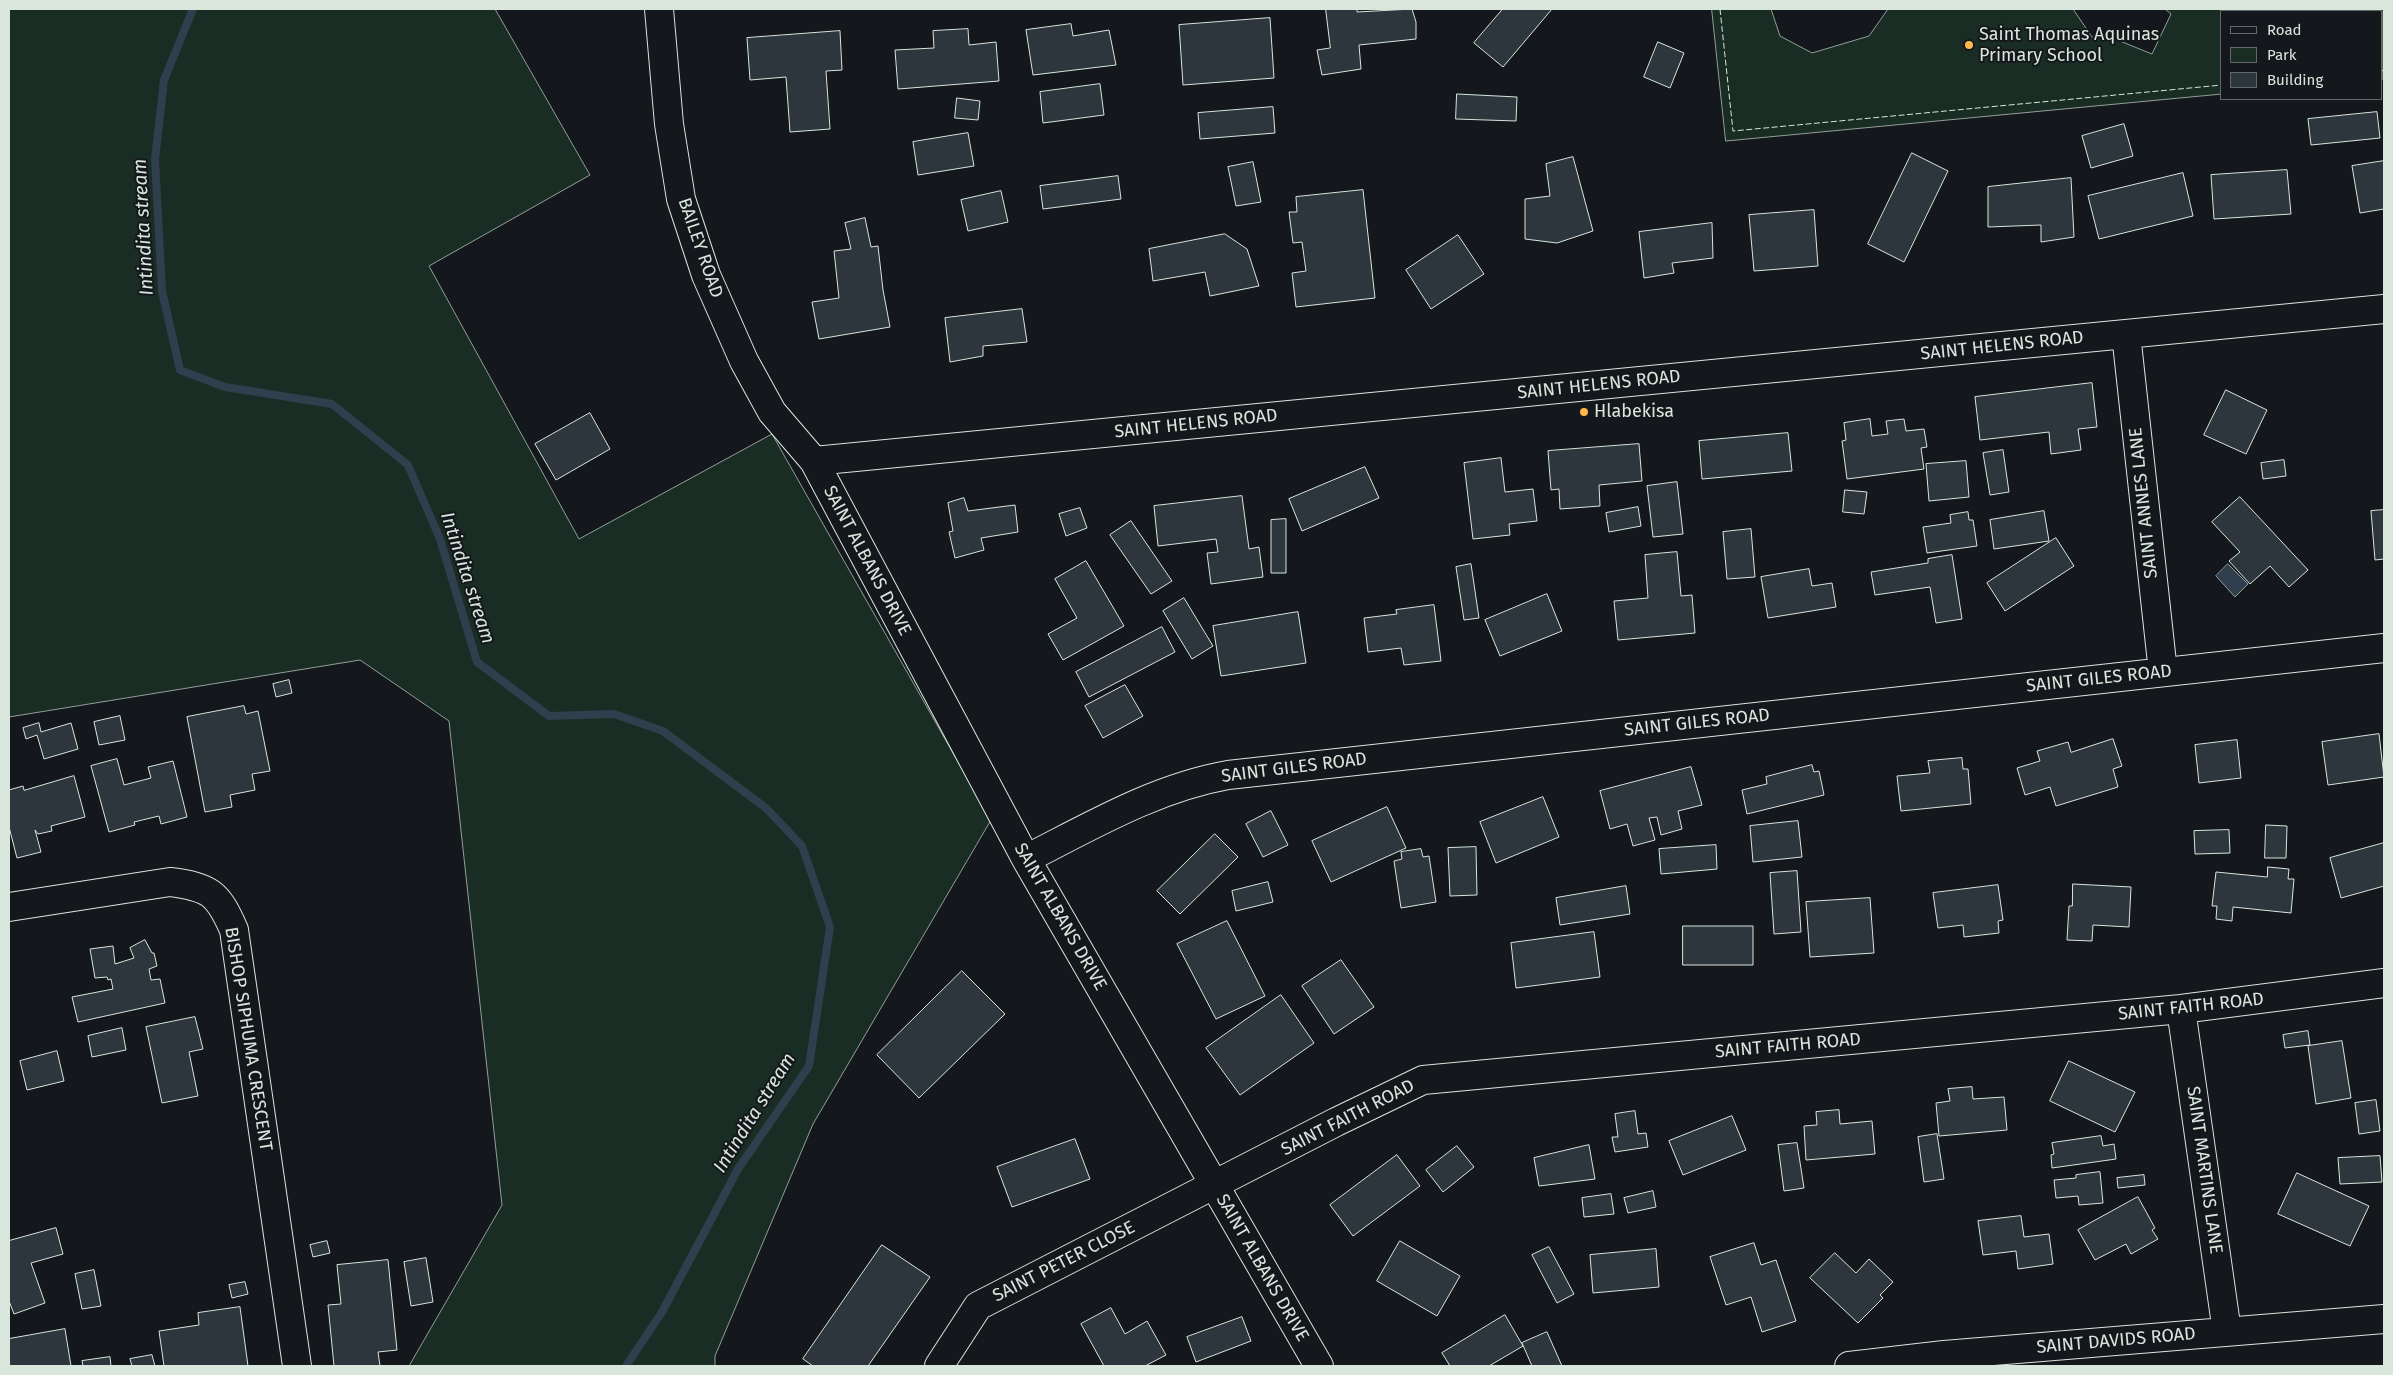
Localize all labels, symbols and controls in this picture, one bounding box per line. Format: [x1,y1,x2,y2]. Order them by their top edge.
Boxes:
legend [2220,10,2383,100]
text: Road [2267,21,2302,39]
place label: Saint Thomas Aquinas Primary School [1979,24,2159,66]
marker: Saint Thomas Aquinas Primary School [1963,39,1975,51]
text: Park [2267,46,2297,64]
text: Building [2267,71,2323,89]
water label: Intindita stream [129,158,159,296]
street label: BAILEY ROAD [673,195,727,301]
street label: SAINT HELENS ROAD [1919,327,2085,365]
street label: SAINT HELENS ROAD [1516,366,1682,404]
place label: Hlabekisa [1594,401,1674,423]
street label: SAINT HELENS ROAD [1113,405,1279,443]
marker: Hlabekisa [1578,406,1590,418]
street label: SAINT ANNES LANE [2125,426,2163,580]
street label: SAINT ALBANS DRIVE [818,482,916,640]
water label: Intindita stream [435,509,499,647]
street label: SAINT GILES ROAD [2025,661,2173,697]
street label: SAINT GILES ROAD [1623,705,1771,741]
street label: SAINT GILES ROAD [1220,748,1368,788]
street label: SAINT ALBANS DRIVE [1009,840,1111,994]
street label: BISHOP SIPHUMA CRESCENT [220,926,276,1152]
street label: SAINT FAITH ROAD [2117,989,2265,1025]
street label: SAINT FAITH ROAD [1714,1029,1862,1063]
water label: Intindita stream [709,1049,801,1177]
street label: SAINT FAITH ROAD [1278,1075,1418,1161]
street label: SAINT MARTINS LANE [2182,1085,2226,1255]
street label: SAINT ALBANS DRIVE [1211,1191,1313,1345]
street label: SAINT PETER CLOSE [989,1217,1139,1307]
street label: SAINT DAVIDS ROAD [2036,1323,2196,1359]

